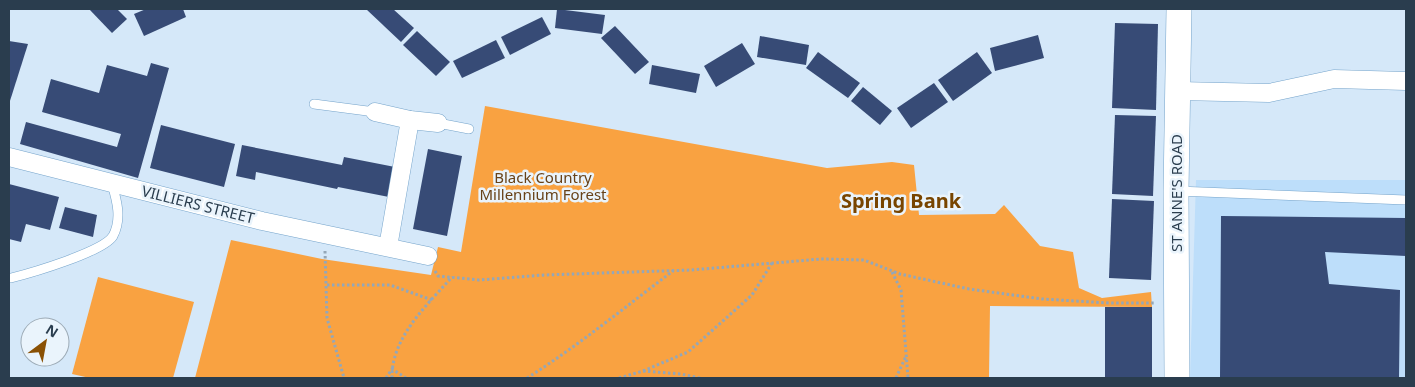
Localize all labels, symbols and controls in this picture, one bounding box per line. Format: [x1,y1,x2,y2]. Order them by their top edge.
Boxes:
street label: ST ANNE'S ROAD [1166,134,1186,252]
park label: Black Country Millennium Forest [479,167,607,204]
street label: VILLIERS STREET [140,180,257,228]
district label: Spring Bank [841,187,962,214]
north arrow [20,317,70,367]
text: N [42,319,62,342]

